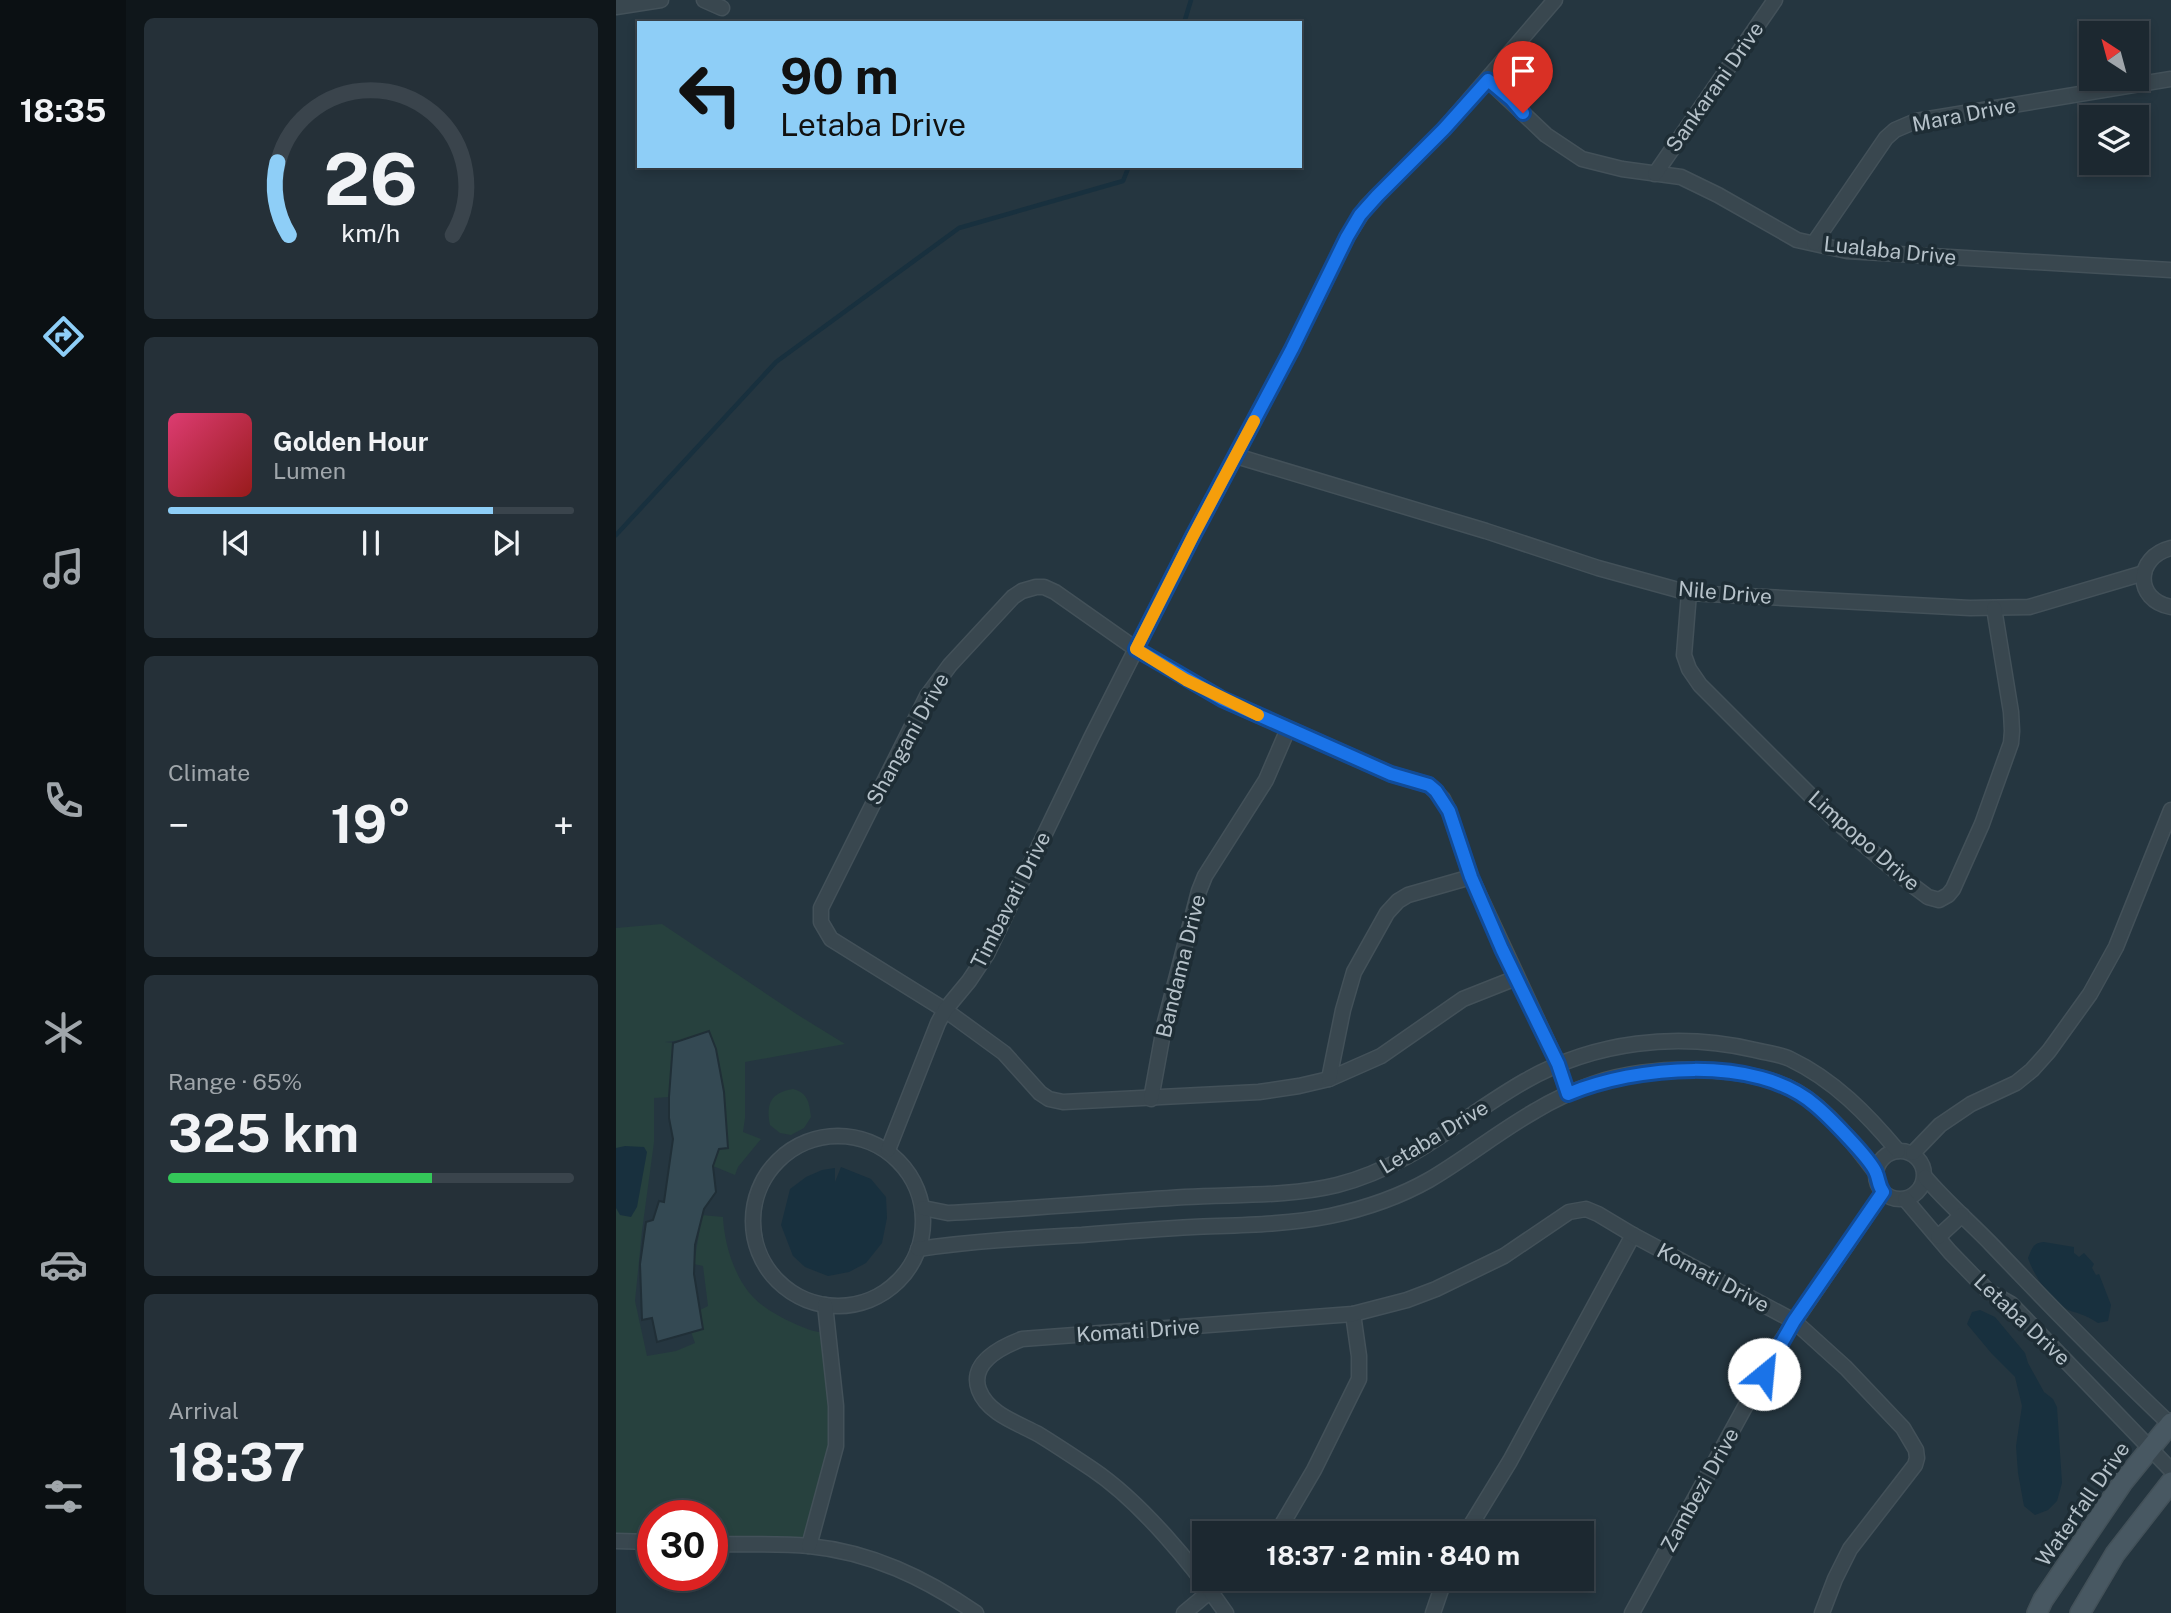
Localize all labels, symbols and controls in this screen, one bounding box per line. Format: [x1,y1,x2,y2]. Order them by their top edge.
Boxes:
street label: Sankarani Drive [1660,17,1769,157]
north arrow [2079,21,2149,91]
map controls [2079,21,2149,175]
pin [1493,41,1553,113]
text: 90 m [780,47,899,105]
icon: left [665,49,756,140]
icon: arrive [1504,52,1542,90]
text: 18:35 [20,92,106,129]
street label: Mara Drive [1910,92,2018,137]
button: layers [2079,105,2149,175]
text: Letaba Drive [780,106,966,143]
text: 26 [324,136,418,221]
text: km/h [342,217,400,247]
street label: Lualaba Drive [1823,231,1958,270]
icon: directions [39,312,88,361]
text: Golden Hour [273,426,428,457]
text: Lumen [273,457,346,484]
icon: previous [217,524,255,562]
icon: pause [352,524,390,562]
icon: next [487,524,525,562]
icon: music [39,544,88,593]
street label: Nile Drive [1677,576,1773,609]
street label: Shangani Drive [861,668,954,809]
text: Climate [168,759,250,786]
icon: phone [39,776,88,825]
street label: Limpopo Drive [1803,785,1925,896]
text: 19° [330,794,412,855]
text: − [168,803,189,848]
text: + [553,803,574,848]
street label: Timbavati Drive [965,827,1056,972]
street label: Bandama Drive [1151,892,1210,1040]
icon: climate [39,1008,88,1057]
text: Range · 65% [168,1068,302,1095]
street label: Letaba Drive [1375,1094,1493,1179]
text: 325 km [168,1103,359,1164]
street label: Komati Drive [1653,1238,1774,1318]
icon: car [39,1240,88,1289]
street label: Letaba Drive [1969,1269,2076,1370]
street label: Komati Drive [1075,1314,1200,1347]
position arrow [1727,1337,1801,1411]
text: Arrival [168,1397,239,1424]
street label: Zambezi Drive [1655,1423,1744,1556]
text: 18:37 [168,1432,305,1493]
street label: Waterfall Drive [2030,1437,2135,1571]
icon: filters [39,1472,88,1521]
speed limit sign: 30 [637,1500,728,1591]
text: 18:37 · 2 min · 840 m [1266,1540,1520,1571]

